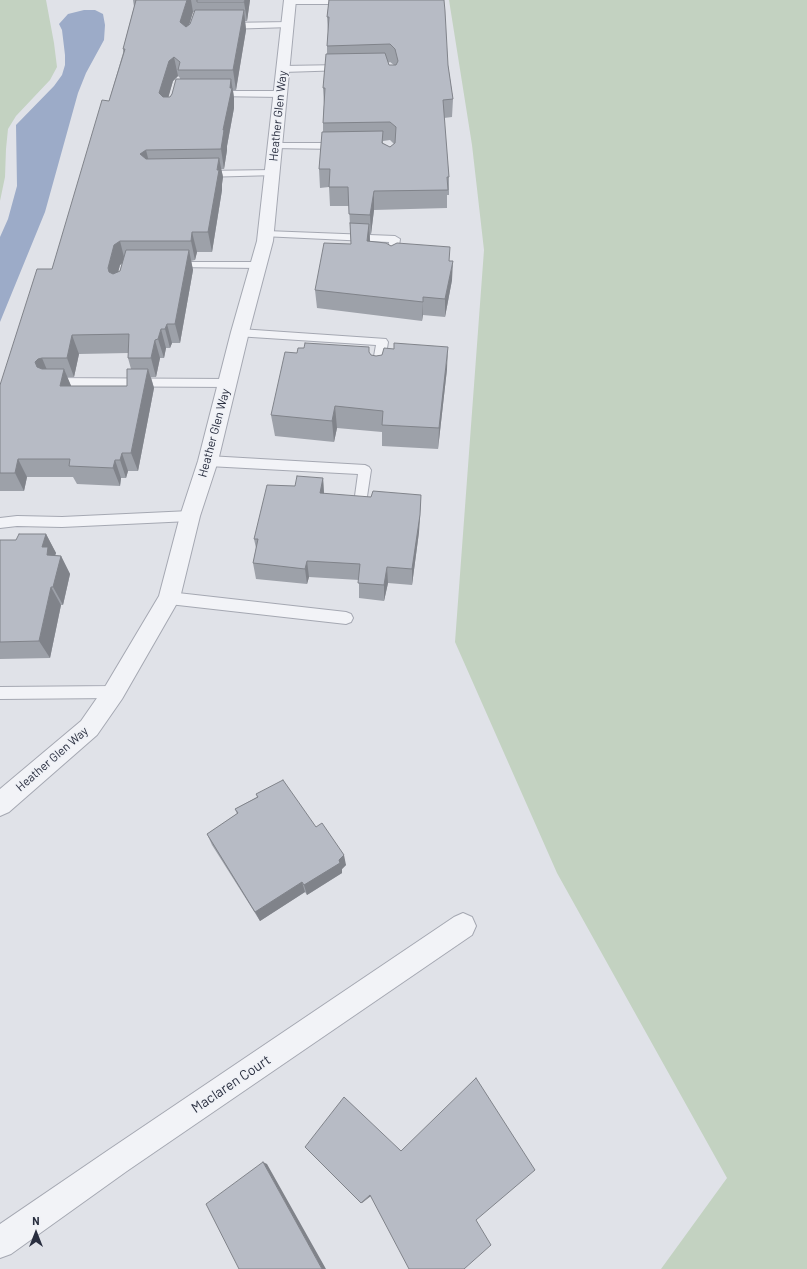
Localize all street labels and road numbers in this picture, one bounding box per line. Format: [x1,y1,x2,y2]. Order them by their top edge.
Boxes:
street label: Heather Glen Way [266,70,290,162]
street label: Heather Glen Way [195,387,233,479]
street label: Heather Glen Way [13,724,91,794]
street label: Maclaren Court [188,1051,274,1117]

